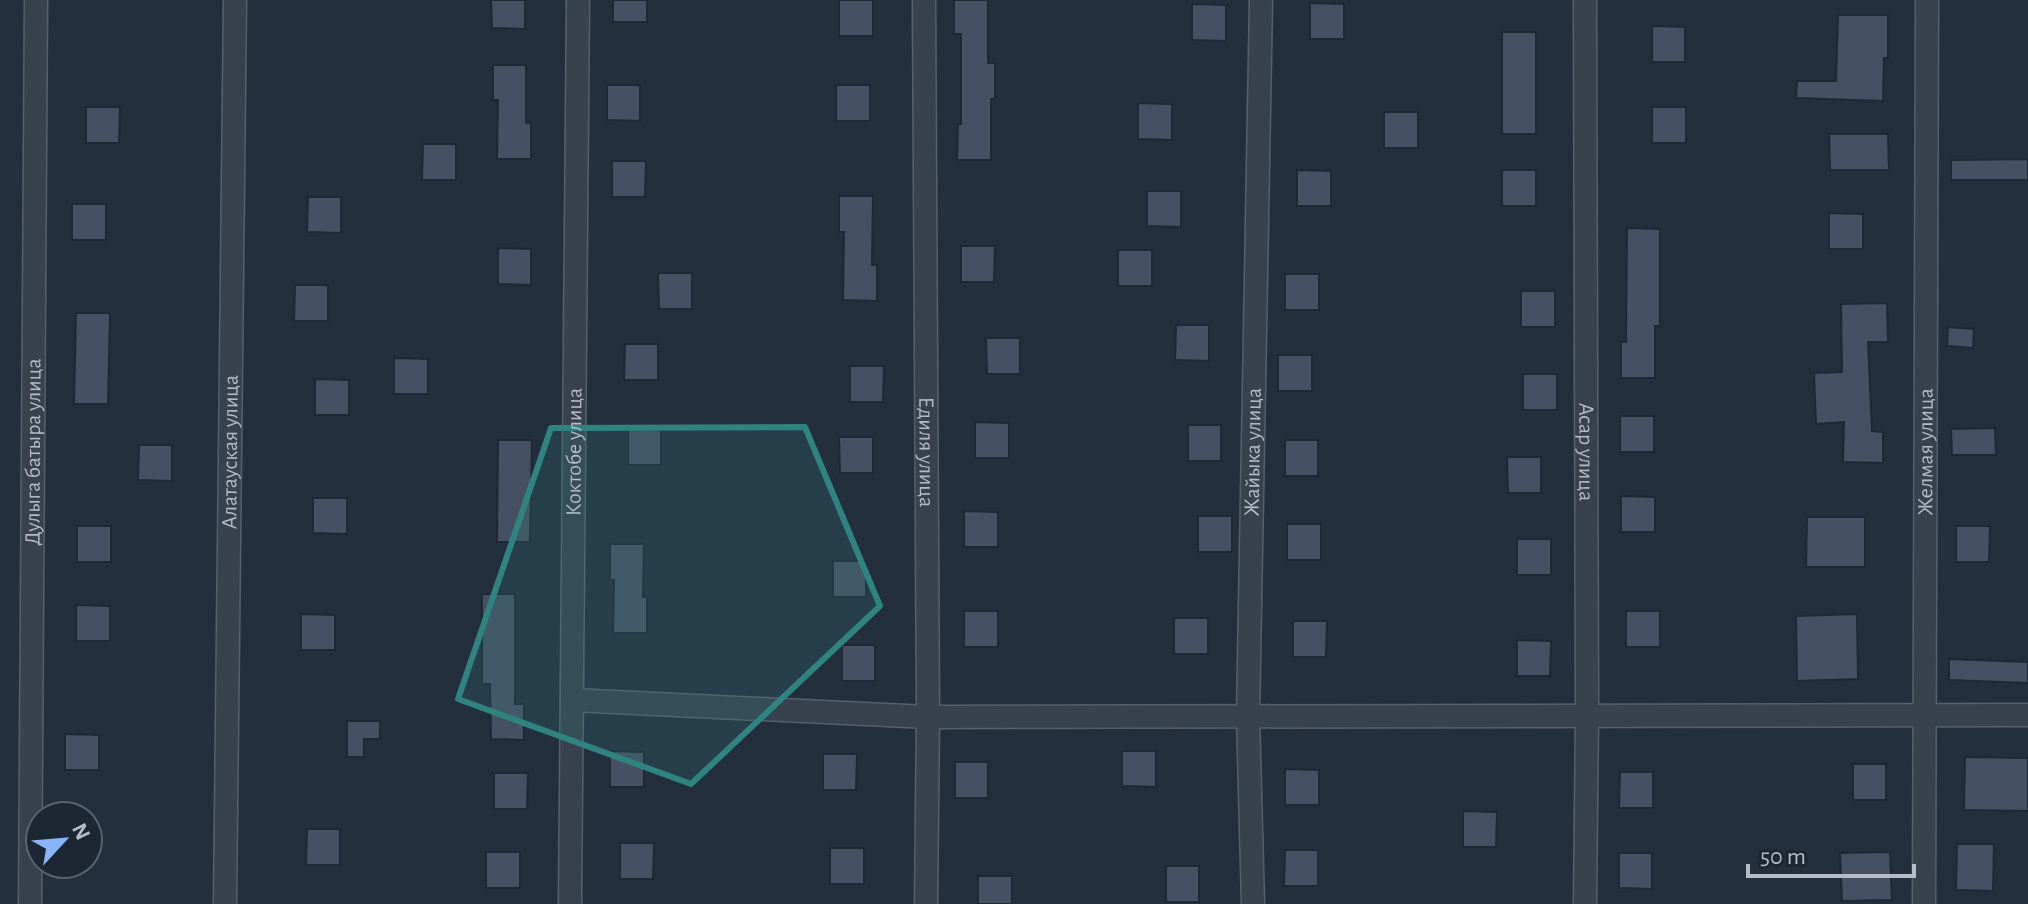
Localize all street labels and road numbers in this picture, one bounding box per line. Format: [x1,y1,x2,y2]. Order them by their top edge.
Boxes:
street label: Дулыга батыра улица [21,358,45,546]
street label: Алатауская улица [218,375,242,529]
street label: Коктобе улица [562,388,586,516]
street label: Жайыка улица [1241,388,1265,517]
street label: Желмая улица [1914,388,1937,516]
street label: Едиля улица [915,397,938,507]
street label: Асар улица [1575,403,1597,501]

